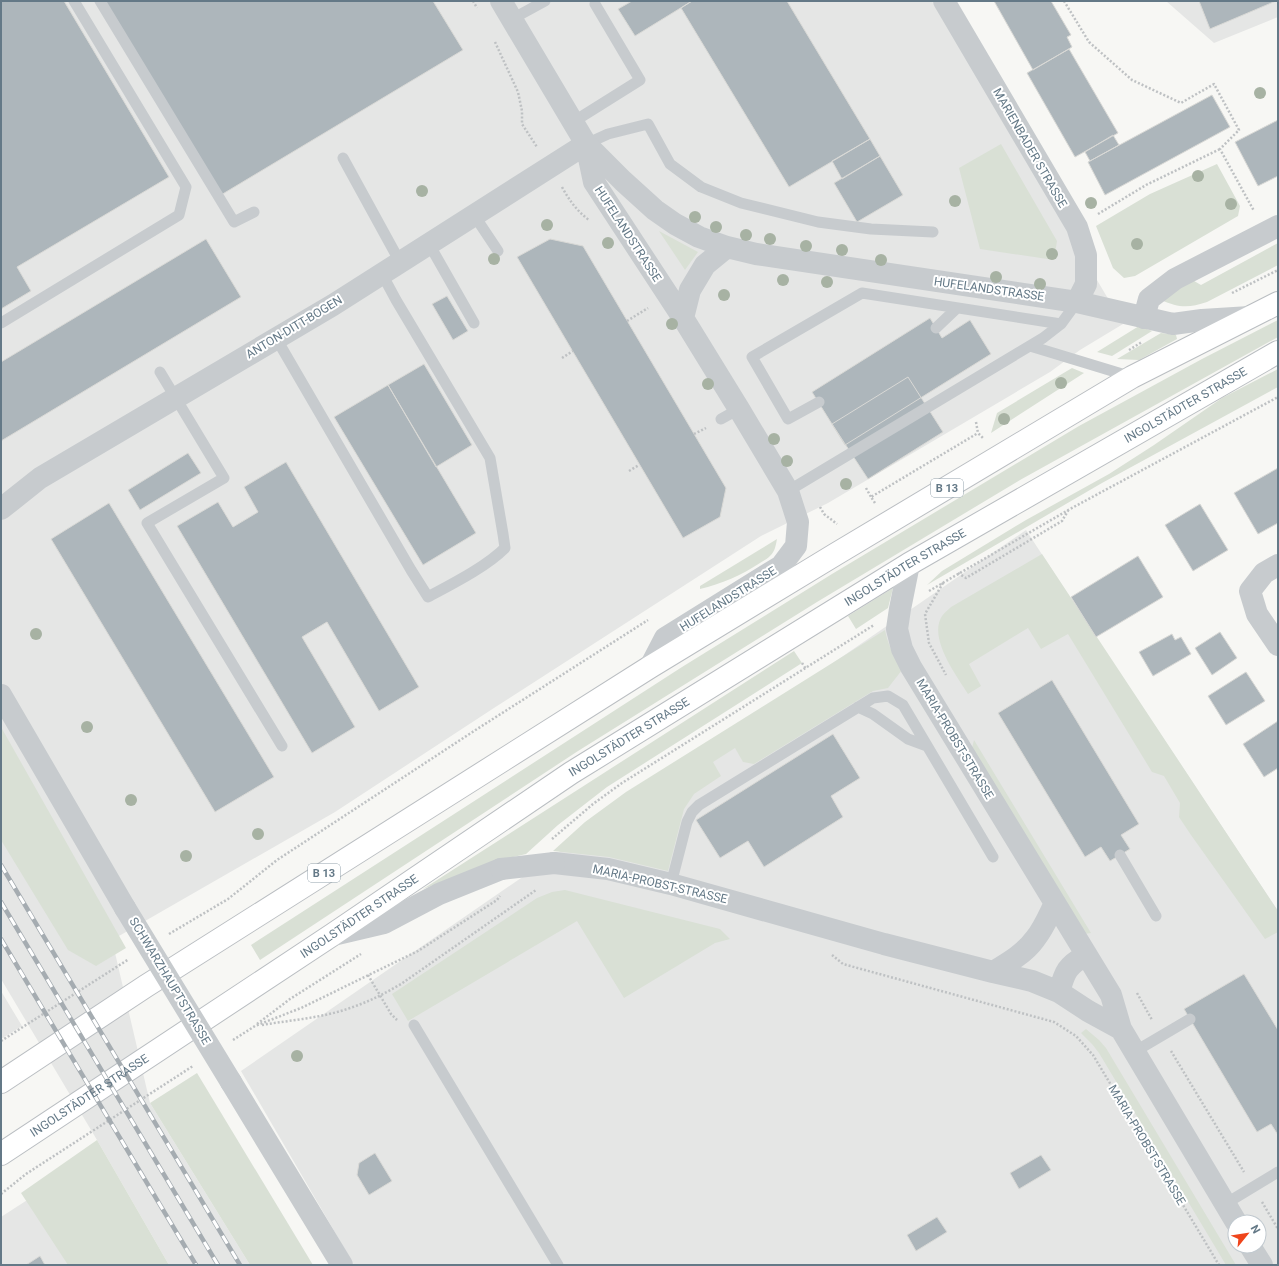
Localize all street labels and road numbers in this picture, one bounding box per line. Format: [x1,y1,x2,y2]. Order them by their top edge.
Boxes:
street label: MARIENBADER STRASSE [990,86,1070,210]
street label: HUFELANDSTRASSE [592,184,664,285]
street label: HUFELANDSTRASSE [933,274,1045,304]
street label: ANTON-DITT-BOGEN [243,293,345,361]
street label: INGOLSTÄDTER STRASSE [1122,364,1250,446]
road number: B 13 [931,479,963,497]
street label: INGOLSTÄDTER STRASSE [842,526,969,609]
street label: HUFELANDSTRASSE [677,564,779,634]
street label: MARIA-PROBST-STRASSE [914,676,997,802]
street label: INGOLSTÄDTER STRASSE [566,694,692,780]
street label: MARIA-PROBST-STRASSE [591,862,729,906]
road number: B 13 [308,864,340,882]
street label: INGOLSTÄDTER STRASSE [298,872,421,961]
street label: SCHWARZHAUPTSTRASSE [126,915,214,1047]
street label: INGOLSTÄDTER STRASSE [28,1051,151,1140]
street label: MARIA-PROBST-STRASSE [1106,1082,1189,1208]

